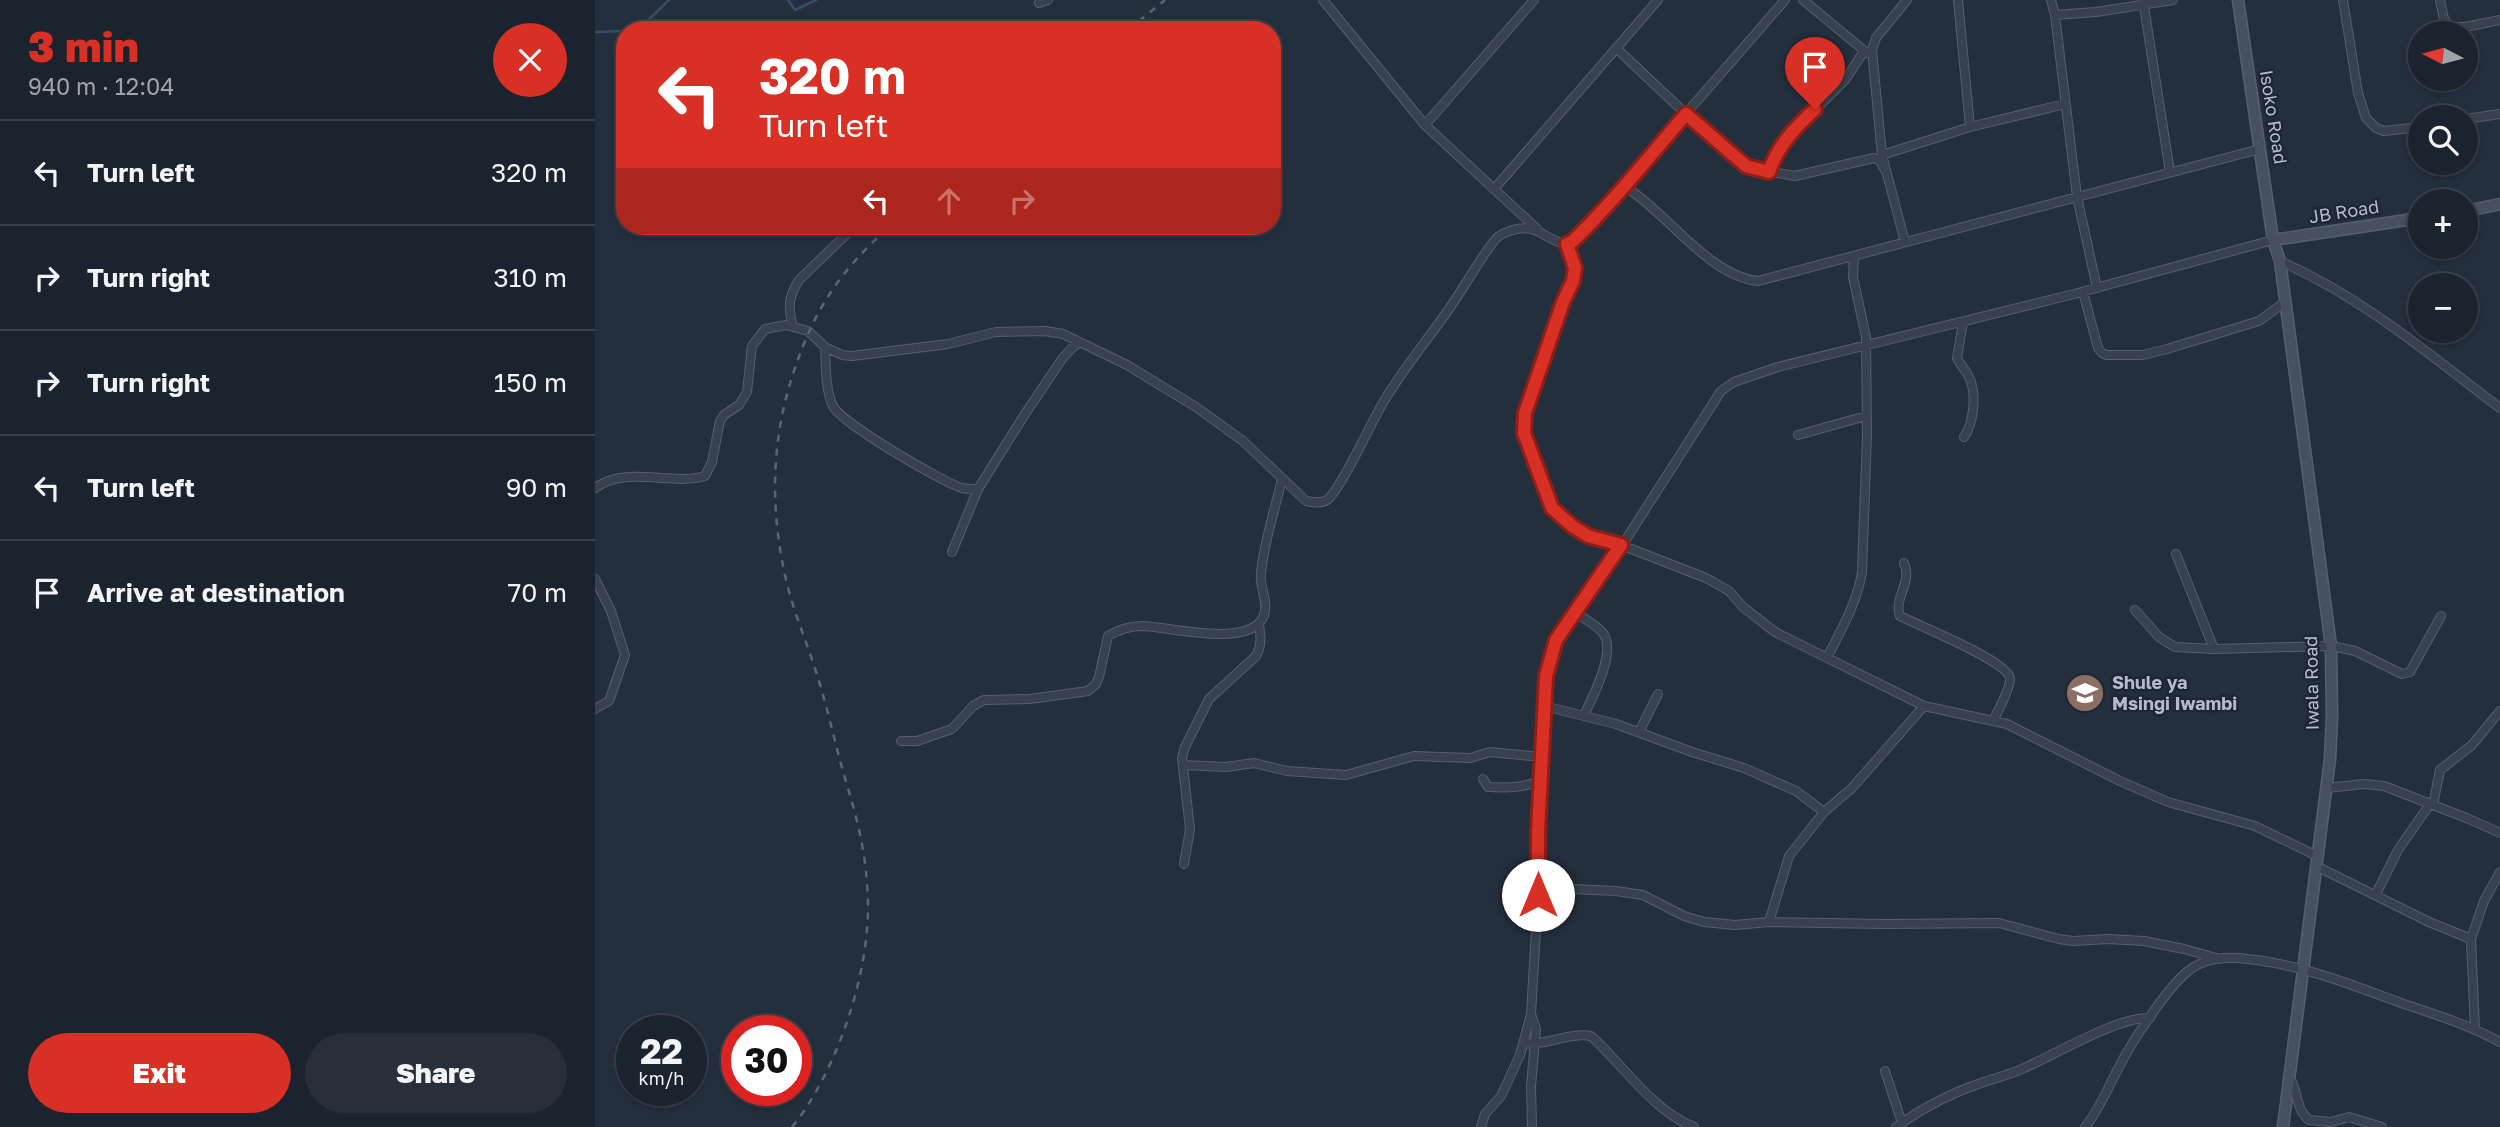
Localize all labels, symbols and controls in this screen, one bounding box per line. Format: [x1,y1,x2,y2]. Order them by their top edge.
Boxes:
text: 3 min [28,21,139,71]
north arrow [2408,21,2478,91]
map controls [2408,21,2478,343]
button: close [493,23,567,97]
pin [1785,37,1845,109]
text: 320 m [759,46,906,105]
icon: arrive [1796,48,1834,86]
icon: left [644,49,735,140]
street label: Isoko Road [2256,68,2292,166]
text: 940 m · 12:04 [28,72,174,100]
button: search [2408,105,2478,175]
text: Turn left [759,106,888,144]
icon: left [28,154,66,192]
text: Turn left [87,157,195,188]
text: 320 m [491,157,567,188]
icon: left [857,182,895,220]
icon: ahead [930,182,968,220]
icon: right [1003,182,1041,220]
button: + [2408,189,2478,259]
street label: JB Road [2307,195,2380,227]
icon: right [28,259,66,297]
text: Turn right [87,262,210,293]
text: 310 m [494,262,567,293]
button: − [2408,273,2478,343]
icon: right [28,364,66,402]
text: Turn right [87,367,210,398]
text: 150 m [494,367,567,398]
icon: left [28,469,66,507]
text: Turn left [87,472,195,503]
text: 90 m [506,472,567,503]
icon: arrive [28,574,66,612]
text: Arrive at destination [87,577,345,608]
text: 70 m [508,577,567,608]
street label: Iwala Road [2299,636,2323,730]
place label: Shule ya Msingi Iwambi [2112,671,2237,714]
school or university icon: Shule ya Msingi Iwambi [2064,672,2106,714]
position arrow [1501,858,1575,932]
speed limit sign: 30 [721,1015,812,1106]
text: 22 [640,1030,683,1072]
button: Exit [28,1033,291,1113]
button: Share [305,1033,567,1113]
text: km/h [639,1067,684,1089]

